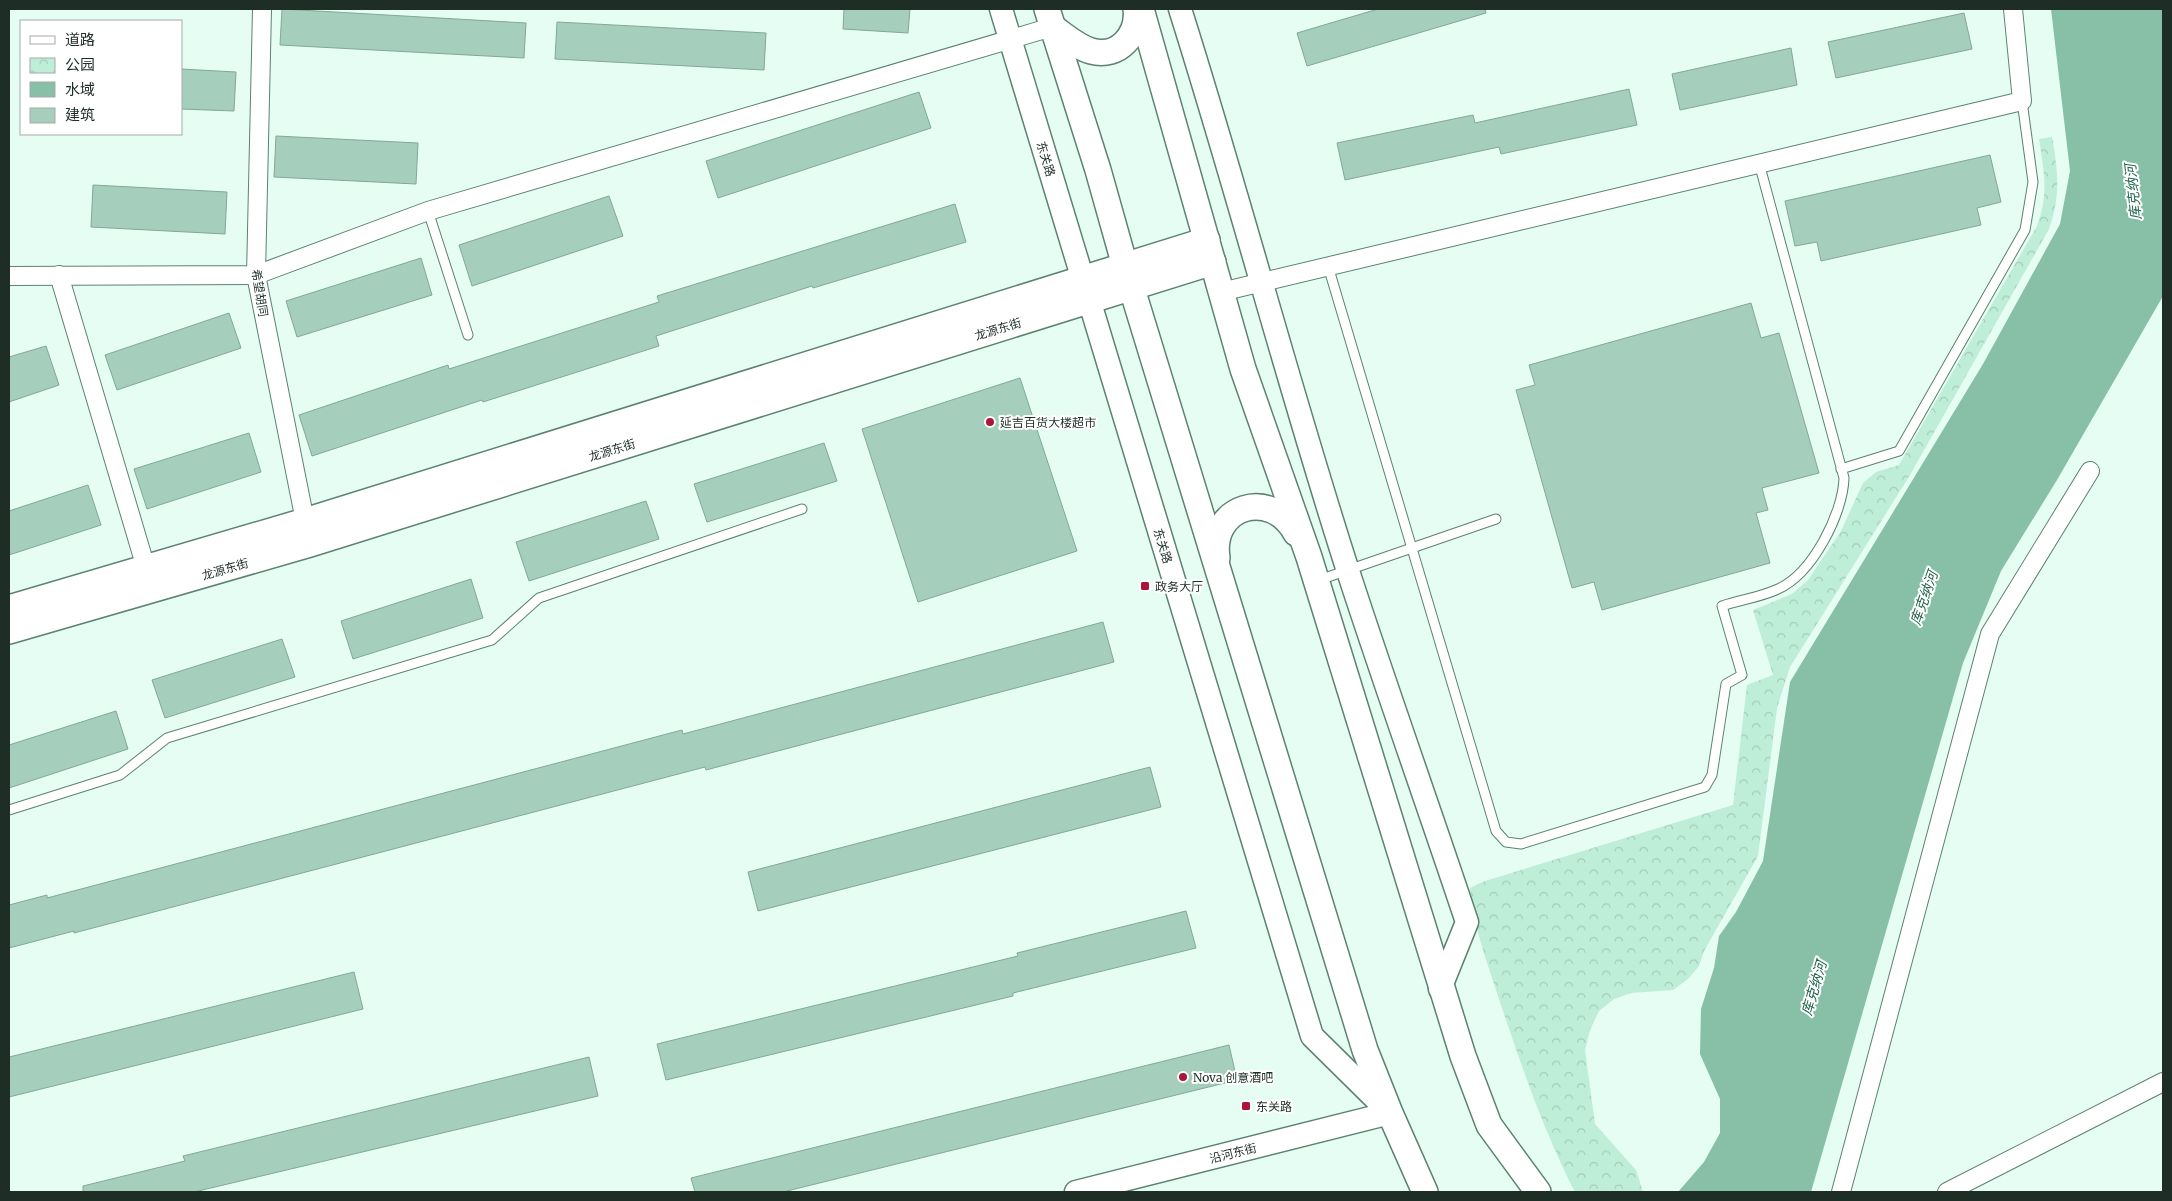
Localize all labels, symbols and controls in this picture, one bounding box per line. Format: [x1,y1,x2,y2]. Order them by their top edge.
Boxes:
legend [20,20,182,135]
text: 道路 [65,30,95,49]
text: 公园 [65,55,95,74]
text: 水域 [65,80,95,99]
text: 建筑 [65,105,95,124]
street label: 东关路 [1034,140,1058,178]
water label: 库克纳河 [2121,160,2145,221]
street label: 希望胡同 [249,268,271,318]
street label: 龙源东街 [973,315,1023,343]
place label: 延吉百货大楼超市 [1000,415,1096,430]
marker: 延吉百货大楼超市 [984,416,996,428]
street label: 龙源东街 [587,436,637,464]
street label: 东关路 [1151,527,1175,565]
street label: 龙源东街 [200,555,250,583]
water label: 库克纳河 [1906,566,1943,627]
place label: 政务大厅 [1155,579,1203,594]
marker: 政务大厅 [1139,580,1151,592]
water label: 库克纳河 [1798,956,1831,1017]
place label: Nova 创意酒吧 [1193,1070,1273,1085]
marker: Nova 创意酒吧 [1177,1071,1189,1083]
place label: 东关路 [1256,1099,1292,1114]
marker: 东关路 [1240,1100,1252,1112]
street label: 沿河东街 [1208,1140,1258,1166]

